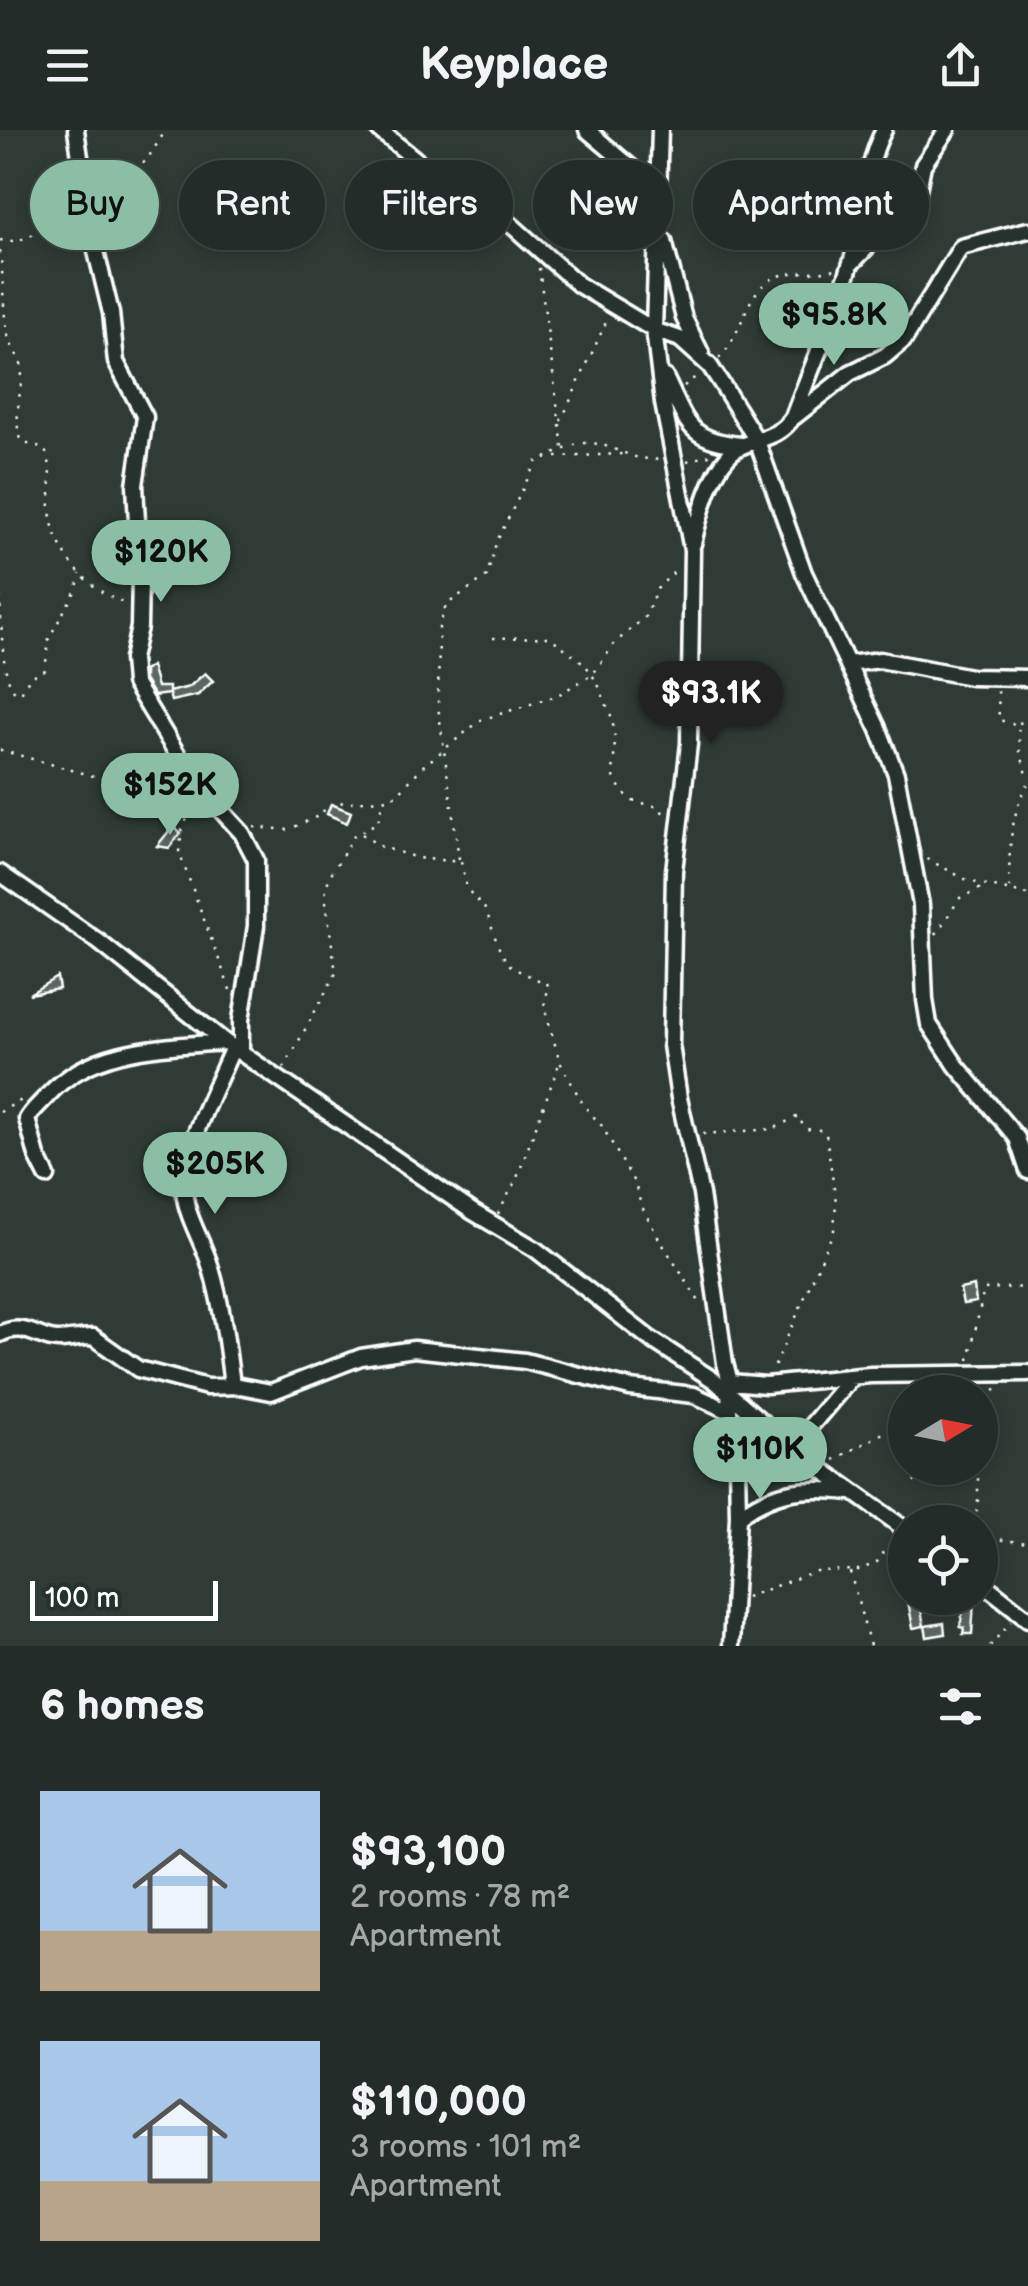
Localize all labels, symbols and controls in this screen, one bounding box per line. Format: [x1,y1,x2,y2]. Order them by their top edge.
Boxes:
icon: menu [40,38,95,93]
text: Keyplace [420,38,608,93]
icon: share [933,38,988,93]
chip: Buy [30,160,159,250]
chip: Rent [179,160,325,250]
chip: Filters [345,160,513,250]
chip: New [533,160,673,250]
chip: Apartment [693,160,929,250]
pin: $95.8K [753,283,915,368]
text: $95.8K [781,296,887,335]
pin: $120K [91,520,231,605]
text: $120K [114,533,208,572]
pin: $93.1K [630,661,792,746]
text: $93.1K [661,674,761,713]
pin: $152K [100,753,240,838]
text: $152K [123,766,217,805]
pin: $205K [145,1132,285,1217]
text: $205K [165,1145,265,1184]
north arrow [888,1375,998,1485]
map controls [888,1375,998,1615]
pin: $110K [690,1417,830,1502]
text: $110K [715,1430,805,1469]
button: locate [888,1505,998,1615]
scale bar [30,1576,218,1620]
text: 100 m [45,1582,119,1615]
icon: filters [933,1679,988,1734]
text: 6 homes [40,1681,204,1732]
text: $93,100 [350,1827,506,1878]
icon: home [120,1831,240,1951]
text: 2 rooms · 78 m² [350,1878,570,1917]
text: Apartment [350,1917,501,1956]
text: $110,000 [350,2077,527,2128]
icon: home [120,2081,240,2201]
text: 3 rooms · 101 m² [350,2128,581,2167]
text: Apartment [350,2167,501,2206]

